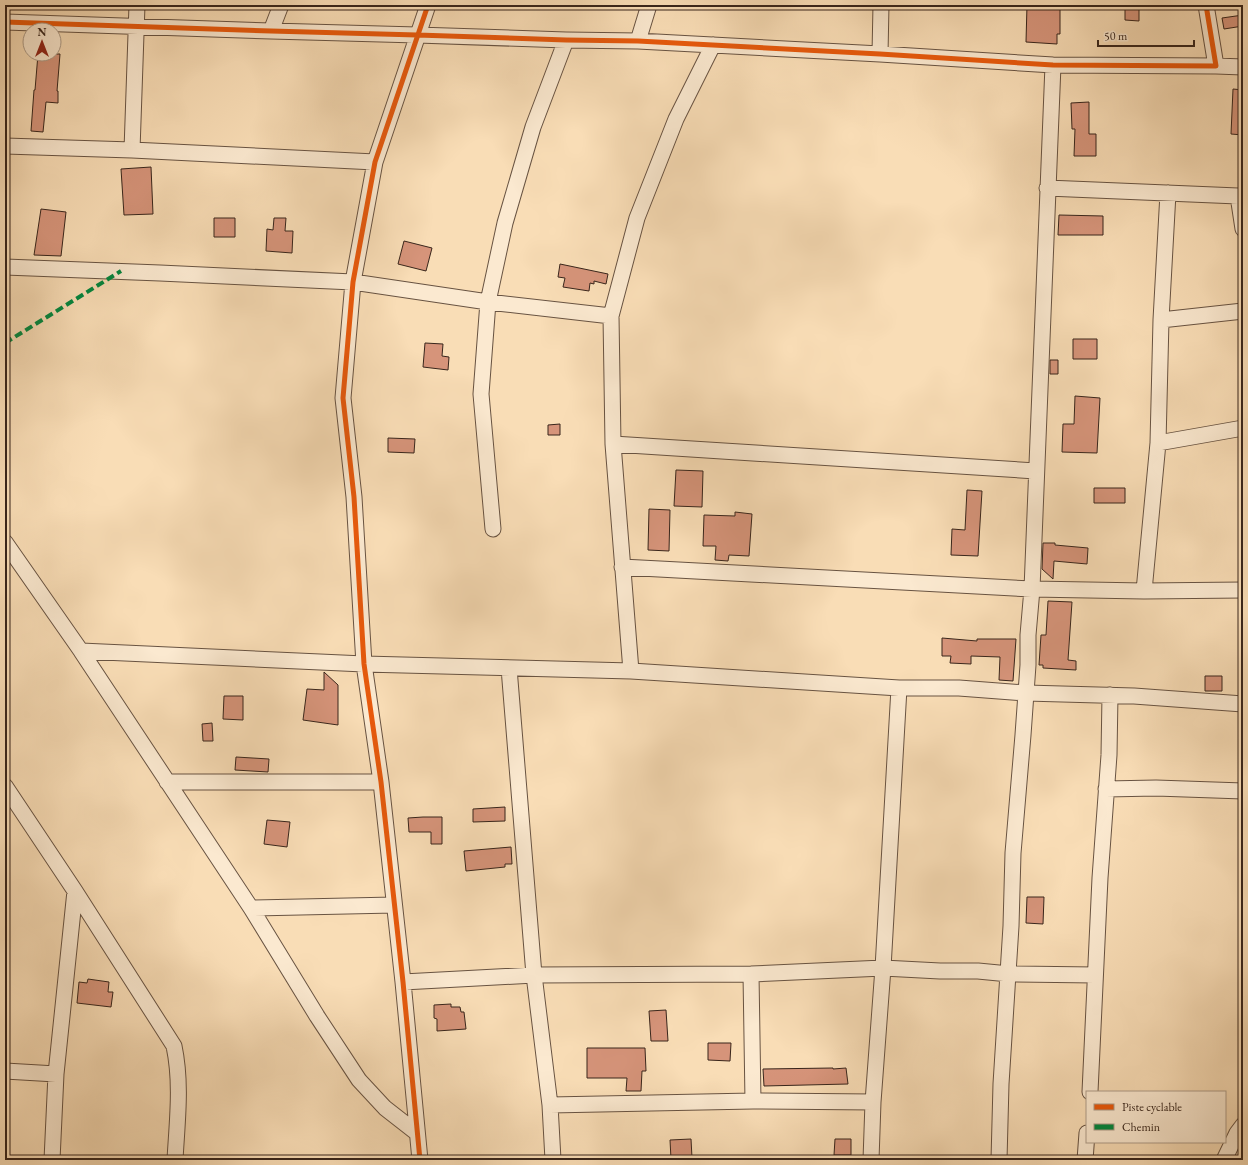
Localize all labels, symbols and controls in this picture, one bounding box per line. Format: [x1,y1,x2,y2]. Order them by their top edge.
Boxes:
north arrow [22,22,62,62]
scale bar [1098,22,1194,48]
text: N [38,25,47,39]
text: 50 m [1104,28,1128,44]
legend [1086,1091,1226,1143]
text: Piste cyclable [1122,1099,1182,1115]
text: Chemin [1122,1119,1161,1135]

